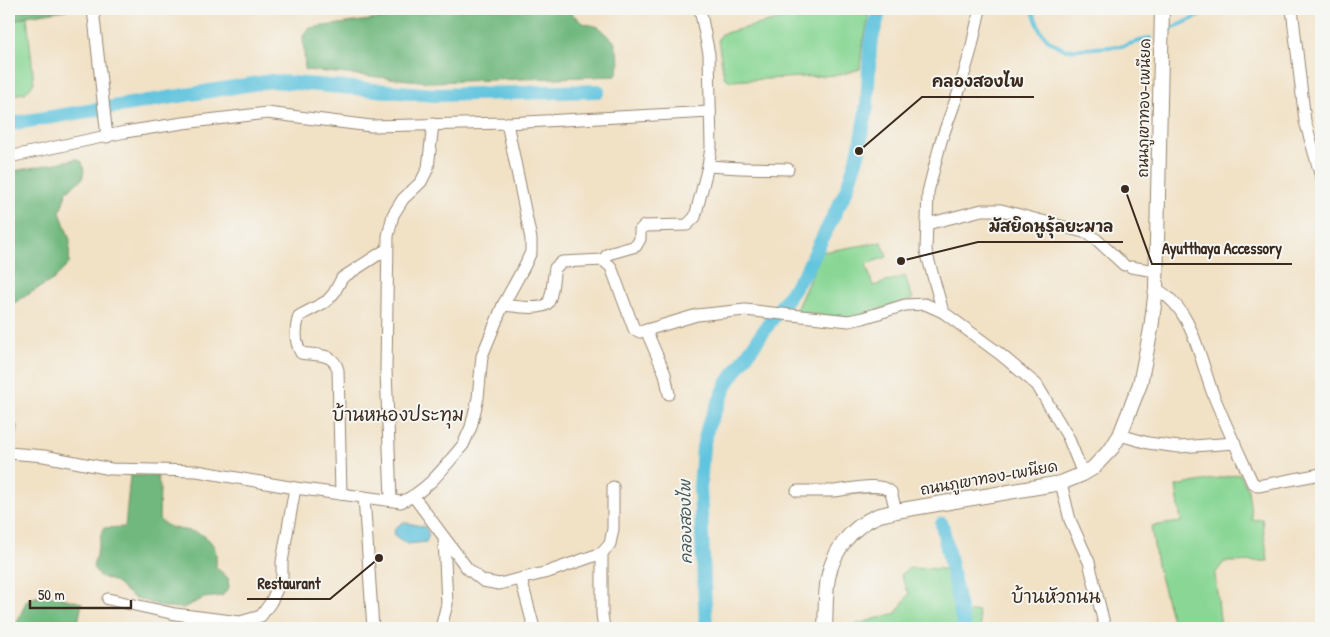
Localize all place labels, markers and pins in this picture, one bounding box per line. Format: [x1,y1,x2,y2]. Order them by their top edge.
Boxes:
callout: คลองสองไพ [922,66,1034,97]
callout: มัสยิดนูรุ้ลยะมาล [978,211,1123,242]
callout: Ayutthaya Accessory [1152,233,1292,264]
callout: Restaurant [247,568,330,599]

